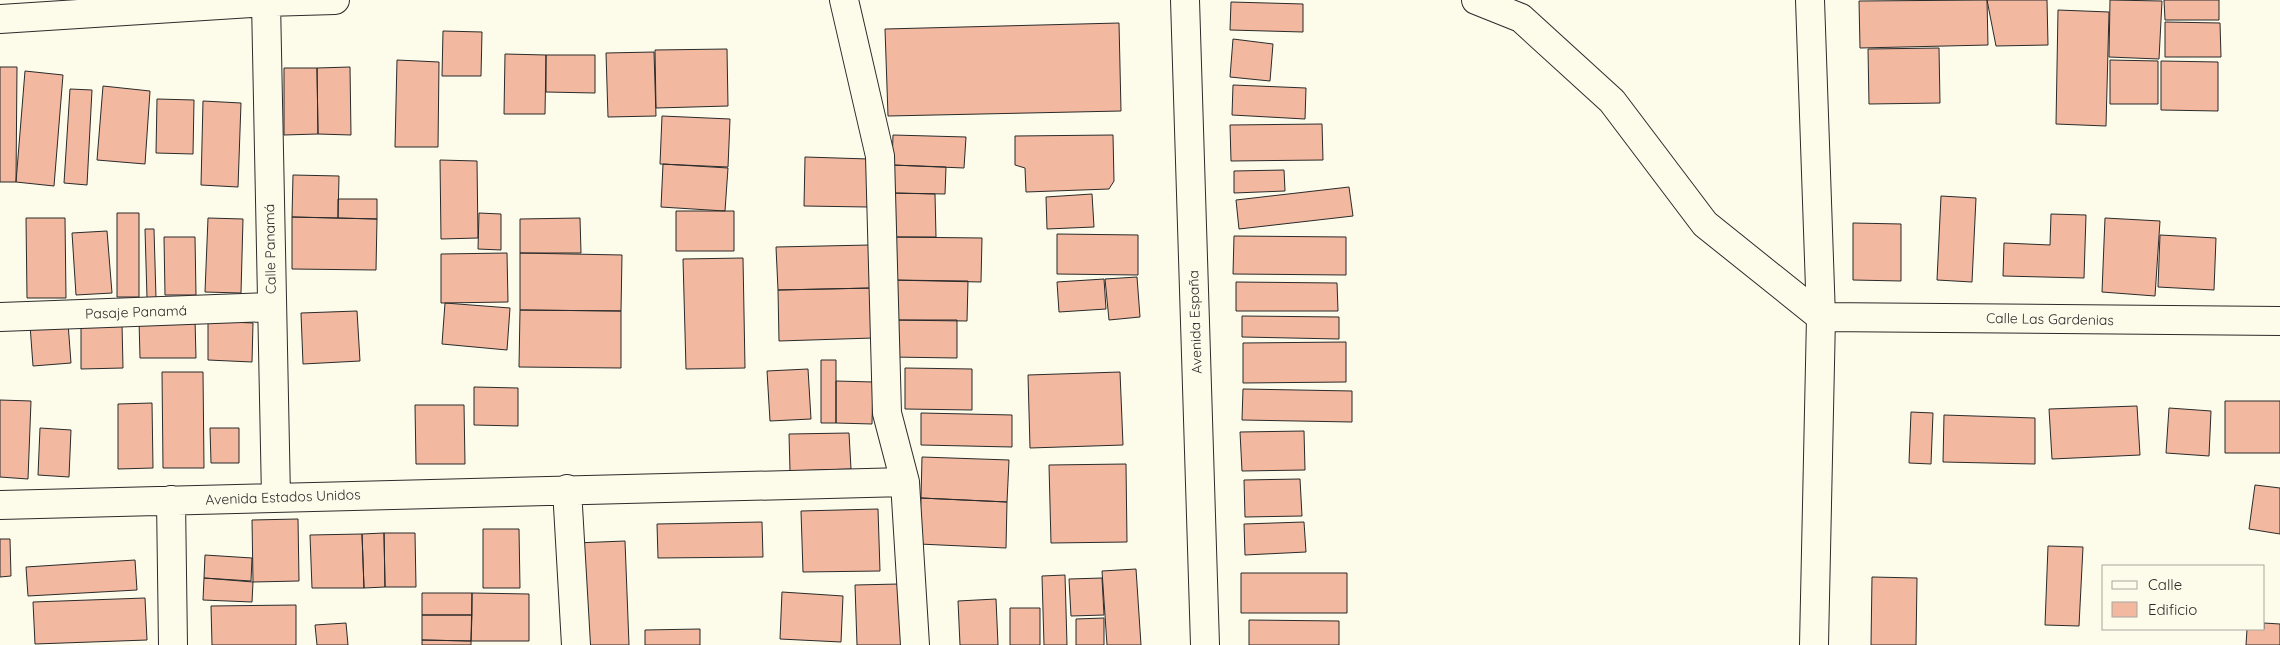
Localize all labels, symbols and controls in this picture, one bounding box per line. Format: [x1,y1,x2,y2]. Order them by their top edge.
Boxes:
street label: Calle Panamá [260,204,280,294]
street label: Avenida España [1184,270,1206,374]
street label: Pasaje Panamá [85,301,187,323]
street label: Calle Las Gardenias [1986,309,2114,329]
street label: Avenida Estados Unidos [205,485,361,509]
legend [2102,565,2265,630]
text: Calle [2148,575,2182,594]
text: Edificio [2148,600,2197,619]

